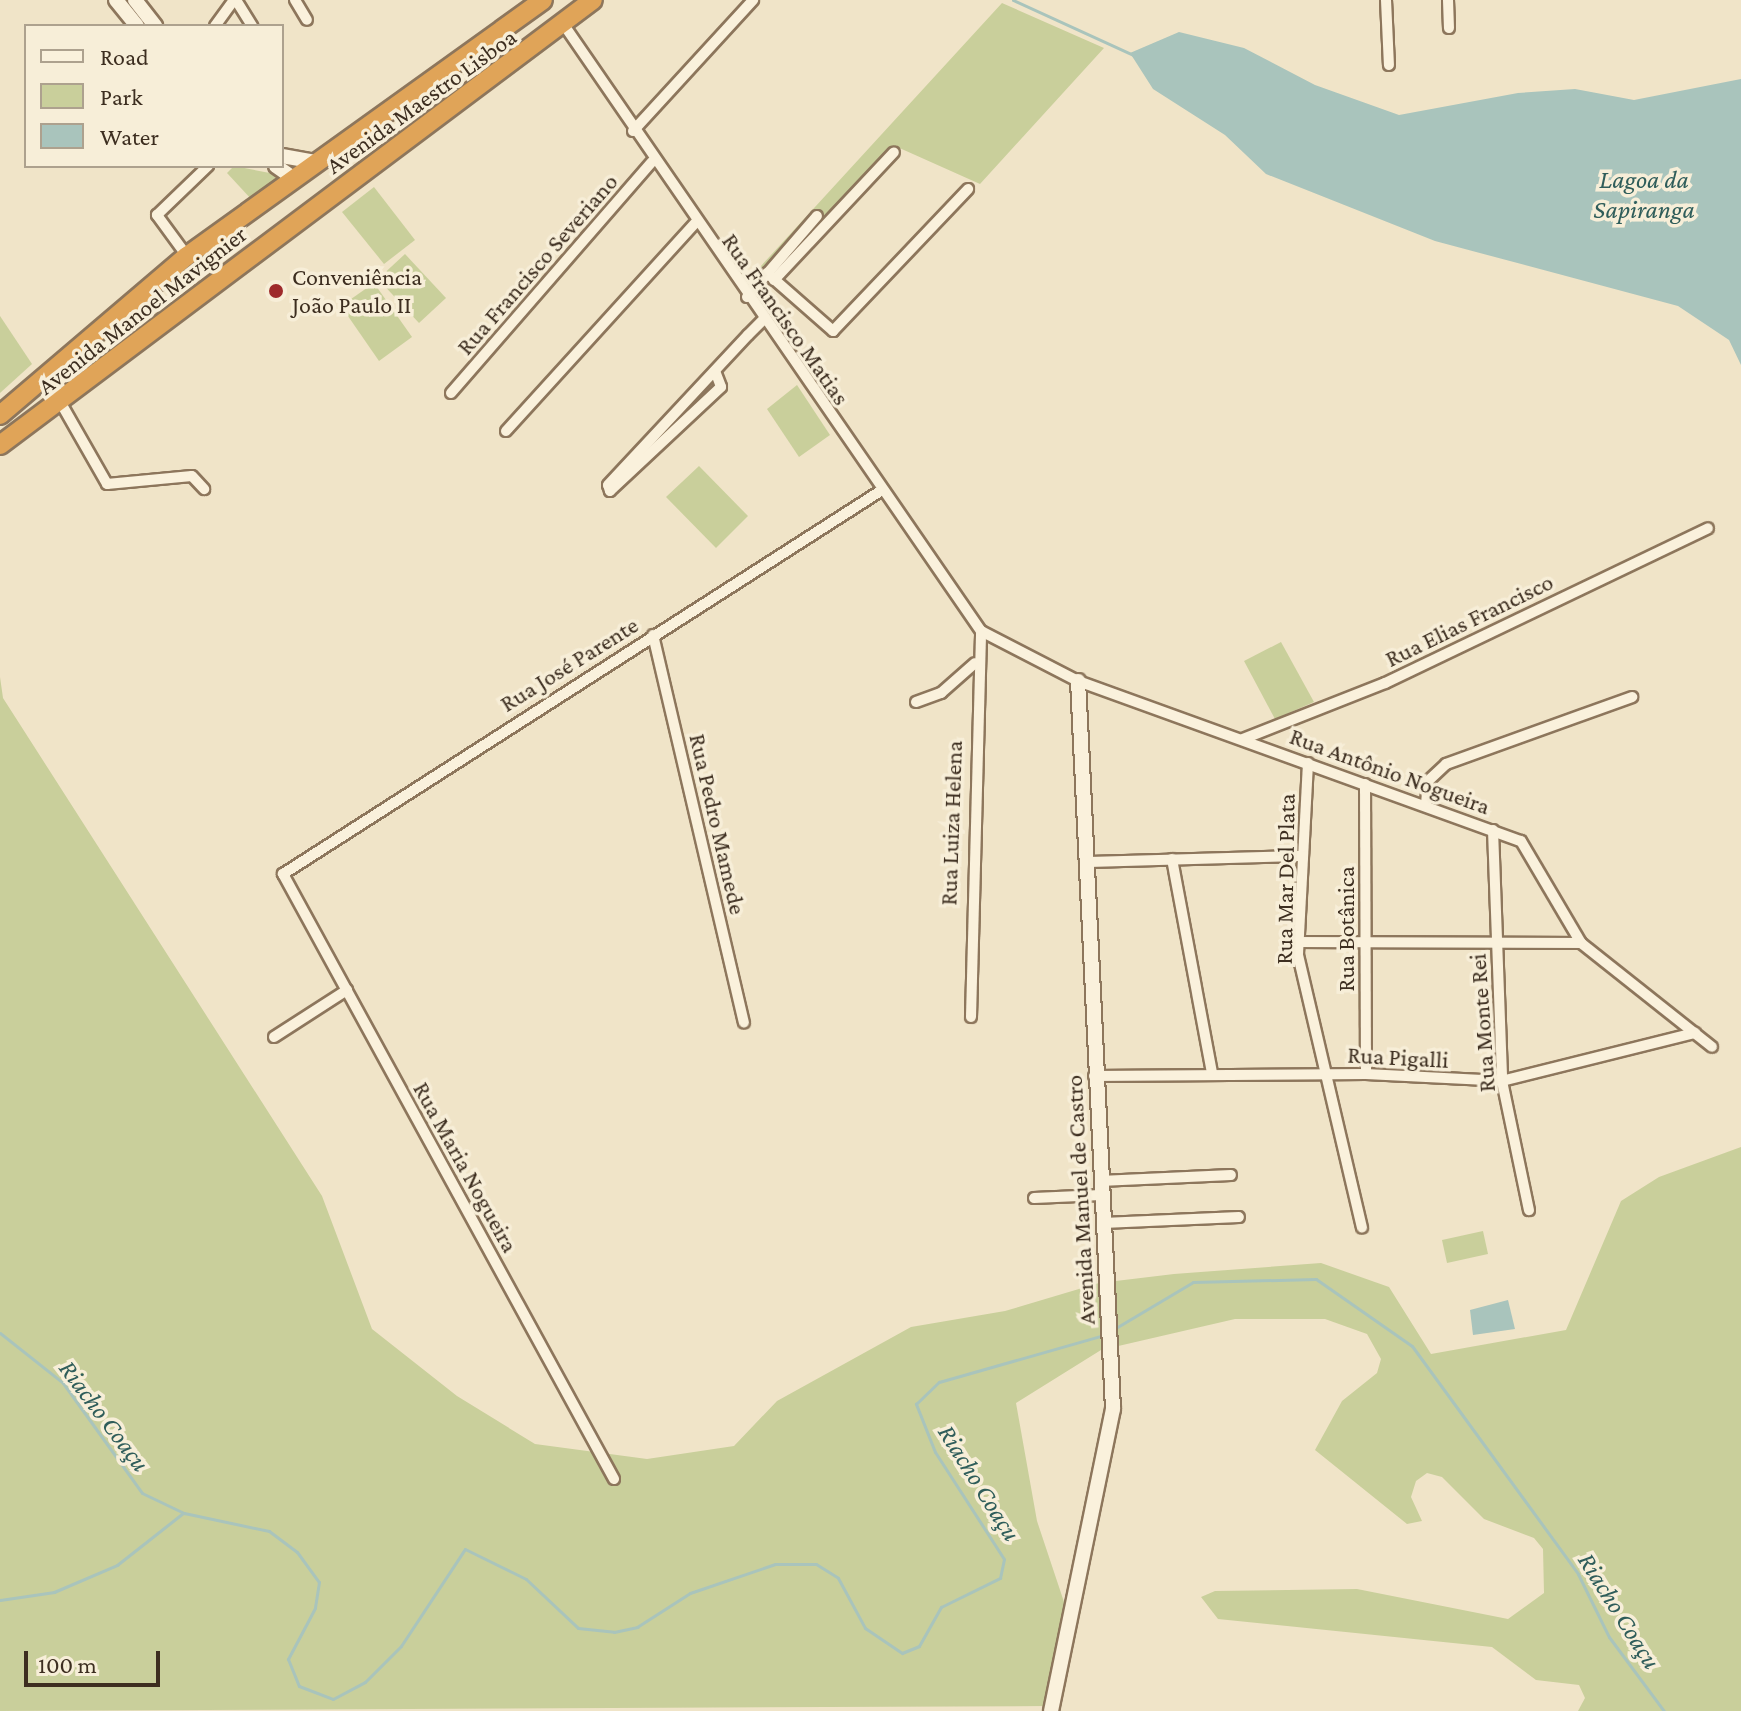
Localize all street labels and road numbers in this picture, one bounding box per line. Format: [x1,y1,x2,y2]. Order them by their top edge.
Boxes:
street label: Avenida Maestro Lisboa [320,22,522,180]
street label: Rua Francisco Severiano [450,167,624,361]
street label: Avenida Manoel Mavignier [32,219,252,401]
street label: Rua Francisco Matias [716,228,856,410]
street label: Rua Elias Francisco [1380,567,1558,673]
street label: Rua José Parente [495,610,643,718]
street label: Rua Antônio Nogueira [1286,721,1494,821]
street label: Rua Pedro Mamede [683,731,753,917]
street label: Rua Luiza Helena [934,740,968,906]
street label: Rua Mar Del Plata [1269,793,1301,965]
street label: Rua Botânica [1332,866,1360,992]
street label: Rua Monte Rei [1463,953,1501,1093]
street label: Rua Pigalli [1347,1040,1449,1074]
street label: Avenida Manuel de Castro [1059,1074,1101,1326]
street label: Rua Maria Nogueira [407,1077,525,1257]

